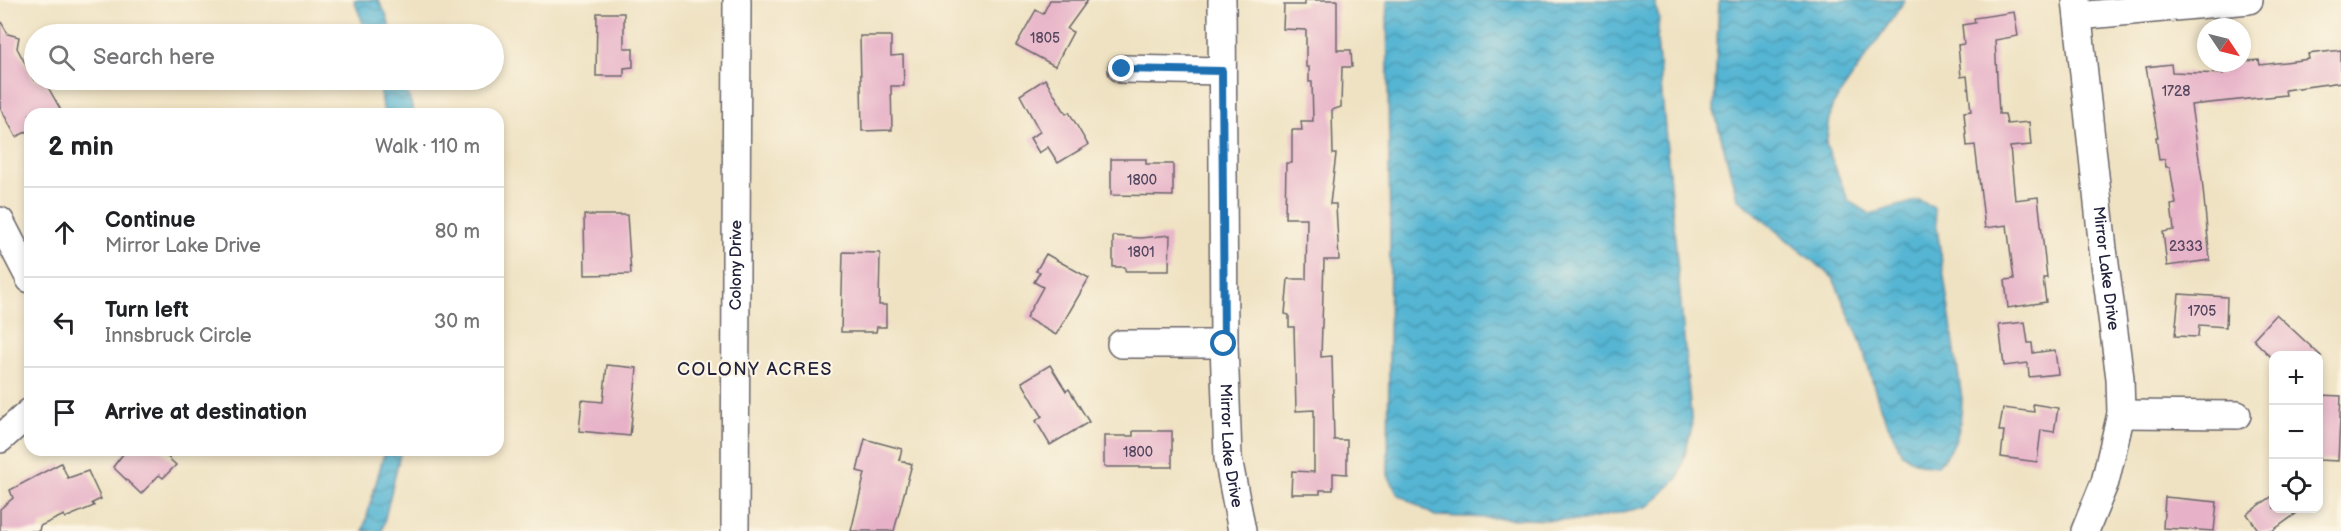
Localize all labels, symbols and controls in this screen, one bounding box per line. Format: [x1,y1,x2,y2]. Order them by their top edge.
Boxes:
north arrow [2197,18,2251,72]
search box [24,24,504,90]
house number: 1805 [1030,30,1060,47]
icon: search [45,41,78,74]
text: Search here [93,44,215,71]
route end [1108,55,1134,81]
house number: 1728 [2162,83,2190,100]
text: 2 min [48,132,114,163]
text: Walk · 110 m [375,135,480,159]
house number: 1800 [1127,172,1157,189]
street label: Mirror Lake Drive [2089,205,2123,332]
text: Continue [105,207,195,234]
icon: ahead [48,216,81,249]
street label: Colony Drive [726,219,746,310]
text: 80 m [435,220,480,244]
text: Mirror Lake Drive [105,234,261,258]
house number: 2333 [2169,238,2203,255]
house number: 1801 [1127,244,1155,261]
text: Turn left [105,297,189,324]
house number: 1705 [2188,303,2216,320]
icon: left [48,306,81,339]
text: 30 m [434,310,480,334]
text: Innsbruck Circle [105,324,252,348]
route start [1210,330,1236,356]
map controls [2269,351,2323,513]
button: + [2269,351,2323,405]
district label: COLONY ACRES [677,359,833,380]
street label: Mirror Lake Drive [1216,383,1247,510]
icon: arrive [48,396,81,429]
text: Arrive at destination [105,399,307,426]
button: − [2269,405,2323,459]
house number: 1800 [1123,444,1153,461]
button: locate [2269,459,2323,513]

